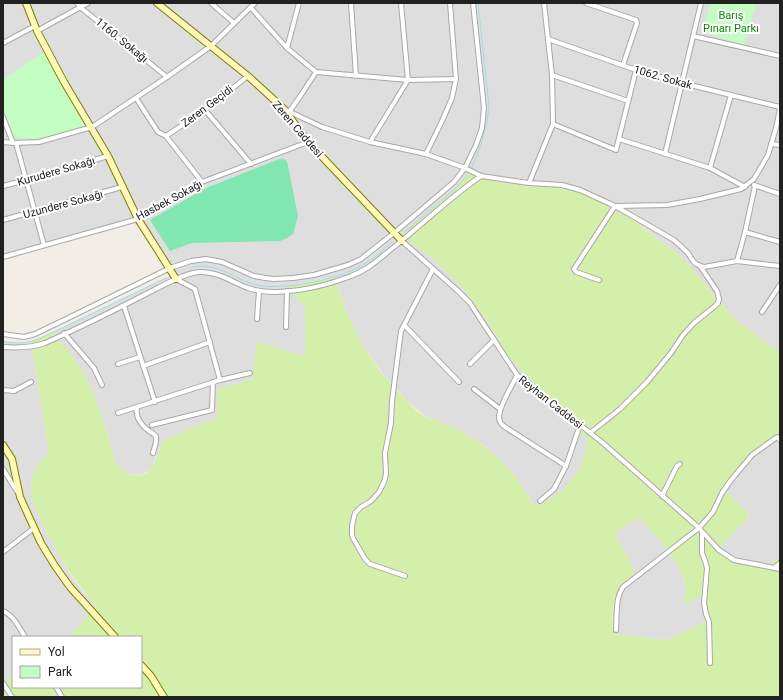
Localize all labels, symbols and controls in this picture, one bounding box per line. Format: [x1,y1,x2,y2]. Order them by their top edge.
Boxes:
park label: Barış Pınarı Parkı [703,9,759,35]
street label: 1160. Sokağı [93,15,150,65]
street label: 1062. Sokak [632,63,694,92]
street label: Zeren Geçidi [179,83,236,130]
street label: Zeren Caddesi [270,99,326,160]
street label: Kurudere Sokağı [16,154,96,189]
street label: Hasbek Sokağı [134,178,205,223]
street label: Uzundere Sokağı [22,188,105,221]
street label: Reyhan Caddesi [516,373,586,432]
legend [12,636,142,688]
text: Yol [48,645,65,659]
text: Park [48,665,73,679]

